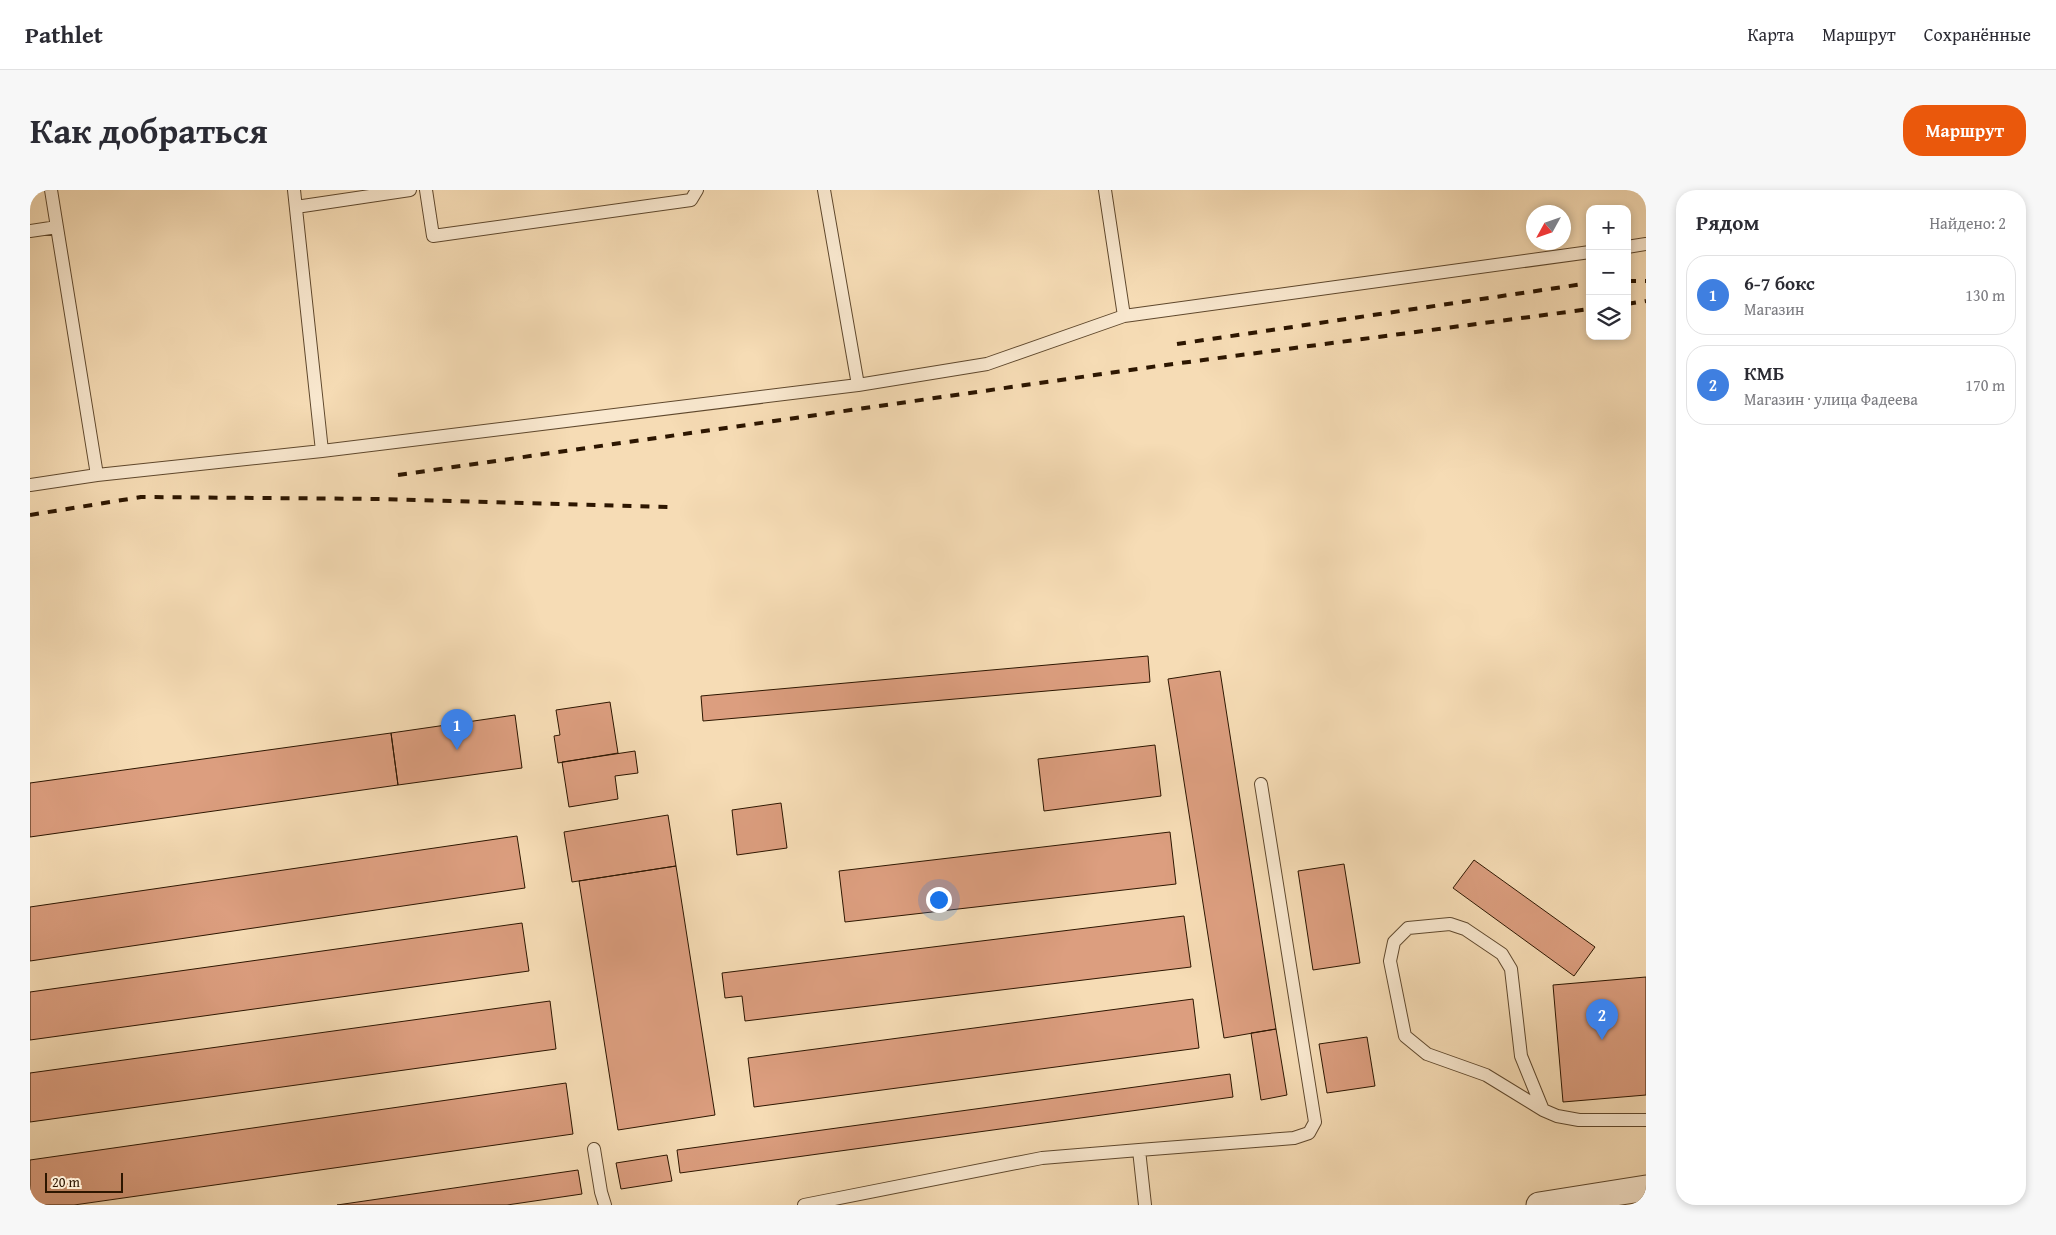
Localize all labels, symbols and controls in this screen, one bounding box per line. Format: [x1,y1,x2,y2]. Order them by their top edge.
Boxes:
text: Pathlet [25,17,103,52]
text: Карта [1748,21,1794,48]
text: Маршрут [1822,21,1896,48]
text: Сохранённые [1924,21,2031,48]
text: Как добраться [30,105,268,156]
button: Маршрут [1903,105,2026,156]
north arrow [1526,205,1571,250]
map controls [1586,205,1631,340]
button: + [1586,205,1631,250]
text: Рядом [1696,207,1759,238]
text: Найдено: 2 [1929,211,2006,235]
button: − [1586,250,1631,295]
text: 6-7 бокс [1744,269,1815,297]
text: 1 [1709,283,1717,307]
text: 130 m [1965,283,2005,307]
button: layers [1586,295,1631,340]
text: Магазин [1744,297,1804,321]
text: КМБ [1744,359,1784,387]
text: 2 [1709,373,1717,397]
text: 170 m [1965,373,2005,397]
text: Магазин · улица Фадеева [1744,387,1918,411]
pin: 1 [441,709,473,750]
your location [926,887,952,913]
pin: 2 [1586,999,1618,1040]
scale bar [45,1170,122,1193]
text: 20 m [52,1172,80,1192]

